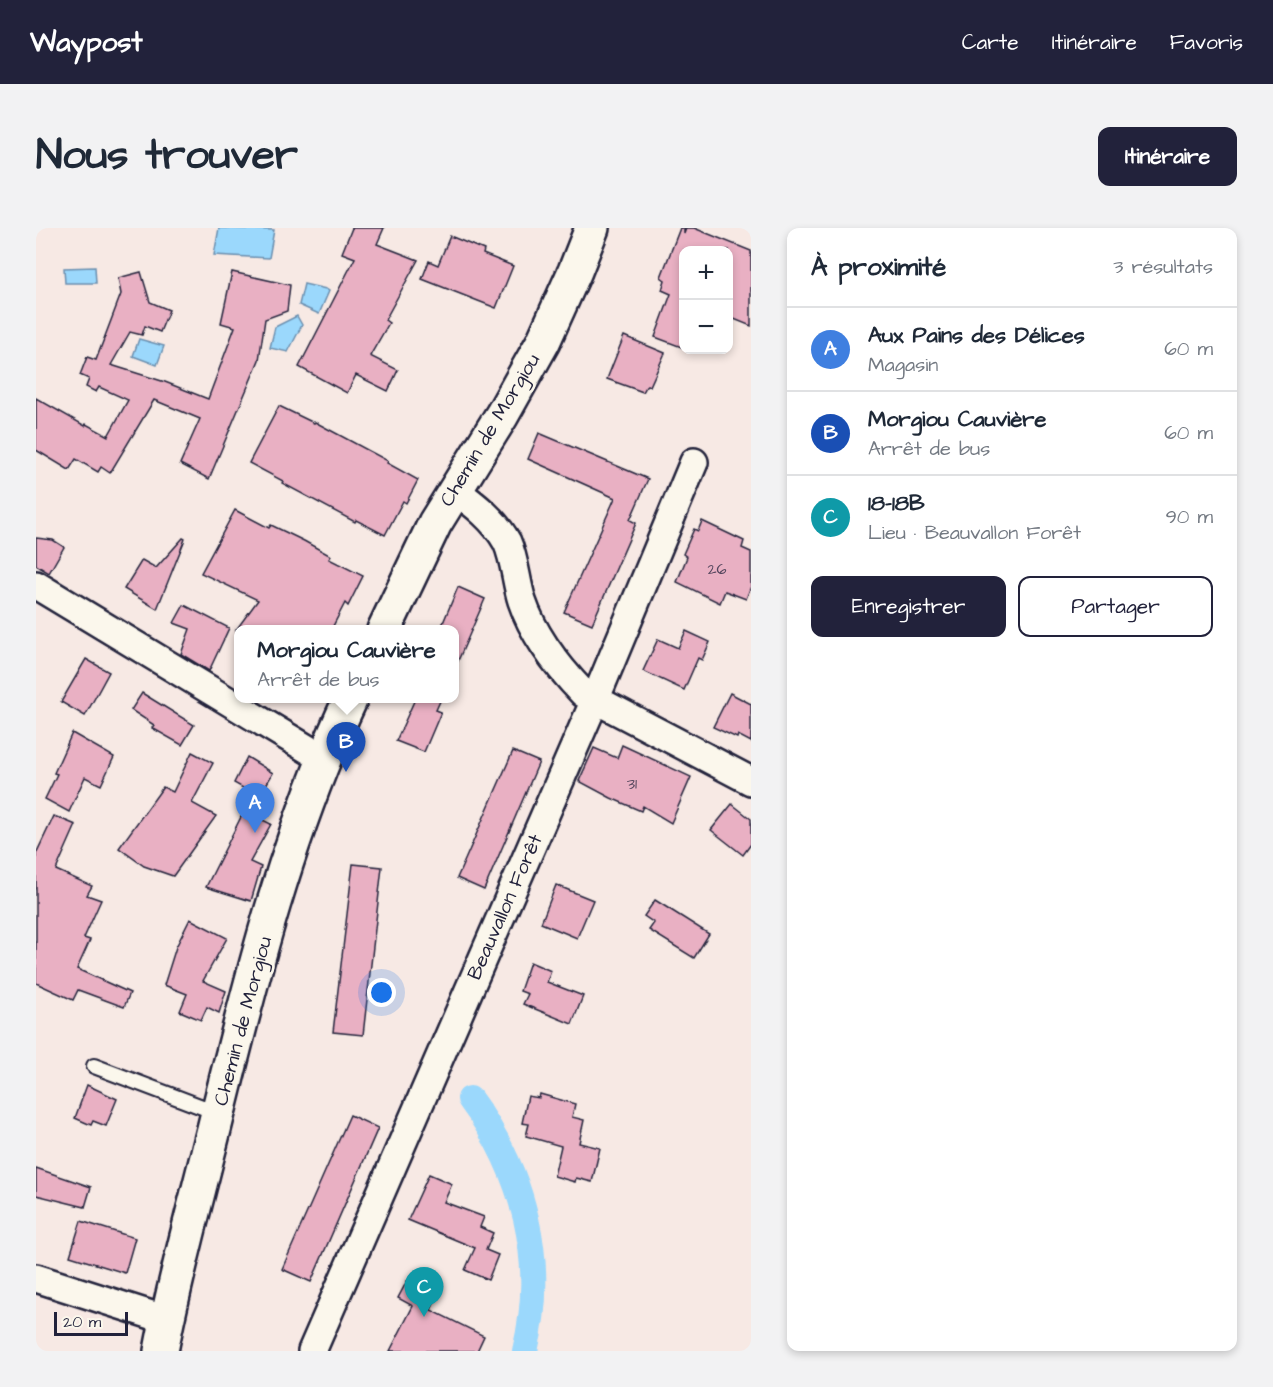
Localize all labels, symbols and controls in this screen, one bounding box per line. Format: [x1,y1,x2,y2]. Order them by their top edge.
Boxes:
text: Waypost [30,23,143,62]
text: Carte [962,28,1019,57]
text: Itinéraire [1052,28,1137,57]
text: Favoris [1170,28,1243,57]
text: Nous trouver [36,127,298,185]
button: Itinéraire [1098,127,1237,186]
map controls [679,246,733,354]
button: + [679,246,733,300]
text: À proximité [811,249,946,285]
text: 3 résultats [1113,253,1213,281]
button: − [679,300,733,354]
text: Aux Pains des Délices [868,320,1085,351]
text: A [824,335,837,363]
text: 60 m [1164,335,1213,363]
street label: Chemin de Morgiou [433,348,548,512]
text: Magasin [868,351,938,379]
text: Morgiou Cauvière [868,404,1046,435]
text: B [823,419,838,447]
text: 60 m [1164,419,1213,447]
text: Arrêt de bus [868,435,990,463]
text: 18-18B [868,488,925,519]
text: C [823,503,838,531]
text: 90 m [1165,503,1213,531]
text: Lieu · Beauvallon Forêt [868,519,1081,547]
house number: 26 [707,558,727,580]
button: Enregistrer [811,576,1006,637]
button: Partager [1018,576,1213,637]
popup [234,625,459,703]
text: Morgiou Cauvière [257,635,436,666]
text: Arrêt de bus [257,666,380,694]
pin: B [326,722,366,772]
house number: 31 [627,773,637,795]
pin: A [236,784,274,833]
street label: Beauvallon Forêt [460,830,550,984]
street label: Chemin de Morgiou [207,933,280,1109]
your location [367,978,396,1007]
pin: C [404,1268,444,1317]
scale bar [54,1309,128,1336]
text: 20 m [63,1311,101,1333]

